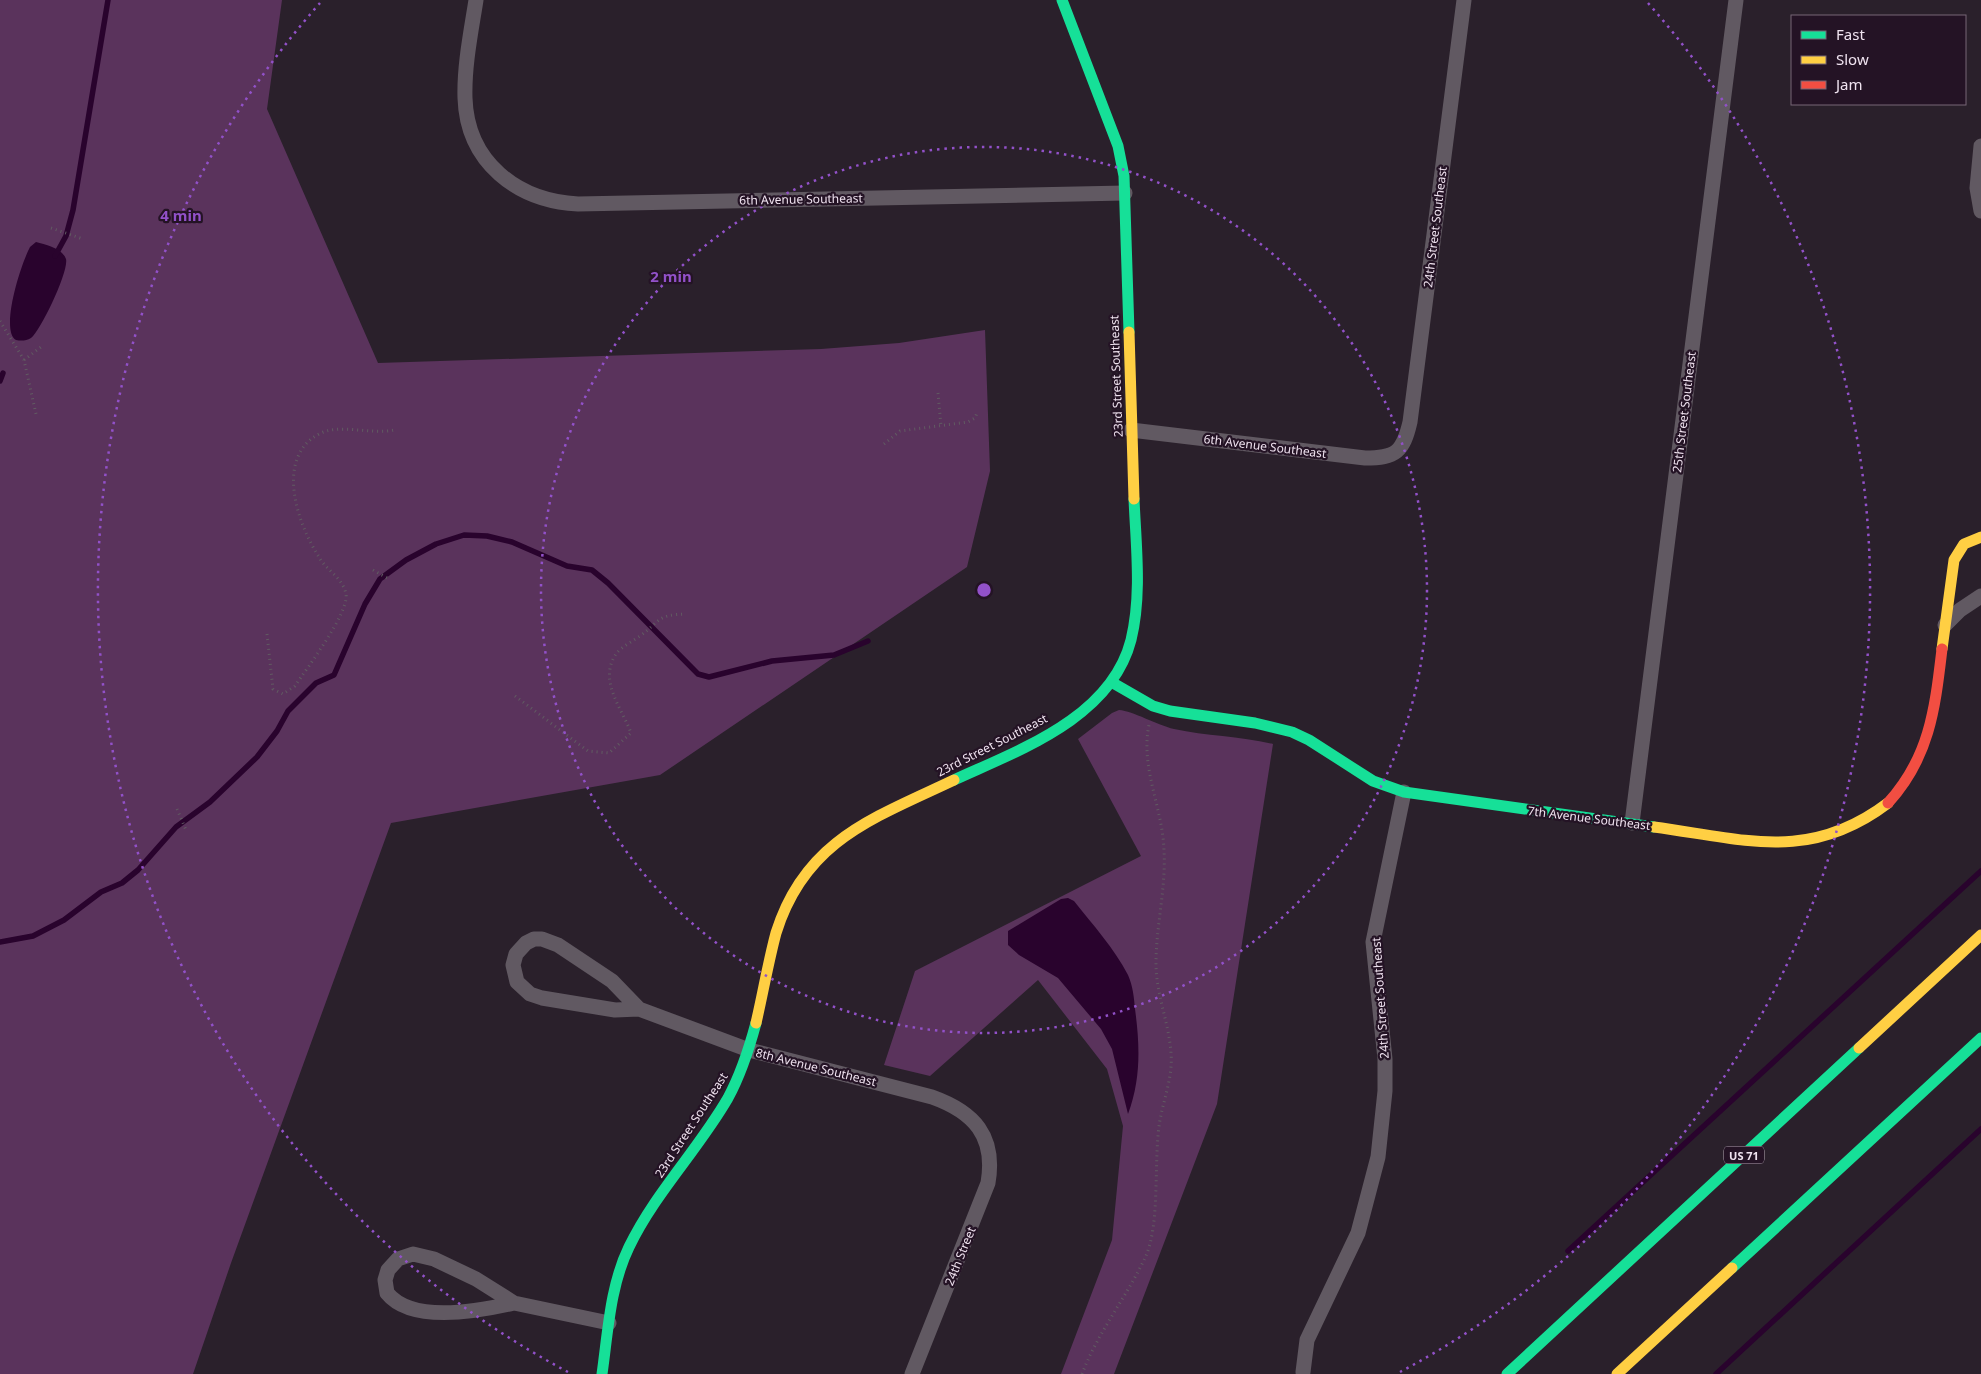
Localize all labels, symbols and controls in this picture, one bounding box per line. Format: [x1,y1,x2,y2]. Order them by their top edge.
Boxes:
legend [1791,15,1966,105]
text: Fast [1836,24,1865,44]
text: Slow [1836,49,1869,69]
text: Jam [1834,74,1863,94]
street label: 24th Street Southeast [1419,165,1451,288]
street label: 6th Avenue Southeast [739,189,864,209]
text: 4 min [160,205,202,225]
text: 2 min [650,266,692,286]
street label: 23rd Street Southeast [1105,314,1127,437]
street label: 25th Street Southeast [1668,350,1700,473]
street label: 6th Avenue Southeast [1203,430,1328,462]
centre of rings [975,581,993,599]
street label: 23rd Street Southeast [934,709,1051,780]
street label: 7th Avenue Southeast [1527,802,1652,834]
street label: 24th Street Southeast [1367,936,1393,1059]
street label: 8th Avenue Southeast [754,1044,879,1090]
street label: 23rd Street Southeast [651,1069,732,1181]
road number: US 71 [1724,1146,1764,1164]
street label: 24th Street [940,1223,980,1288]

